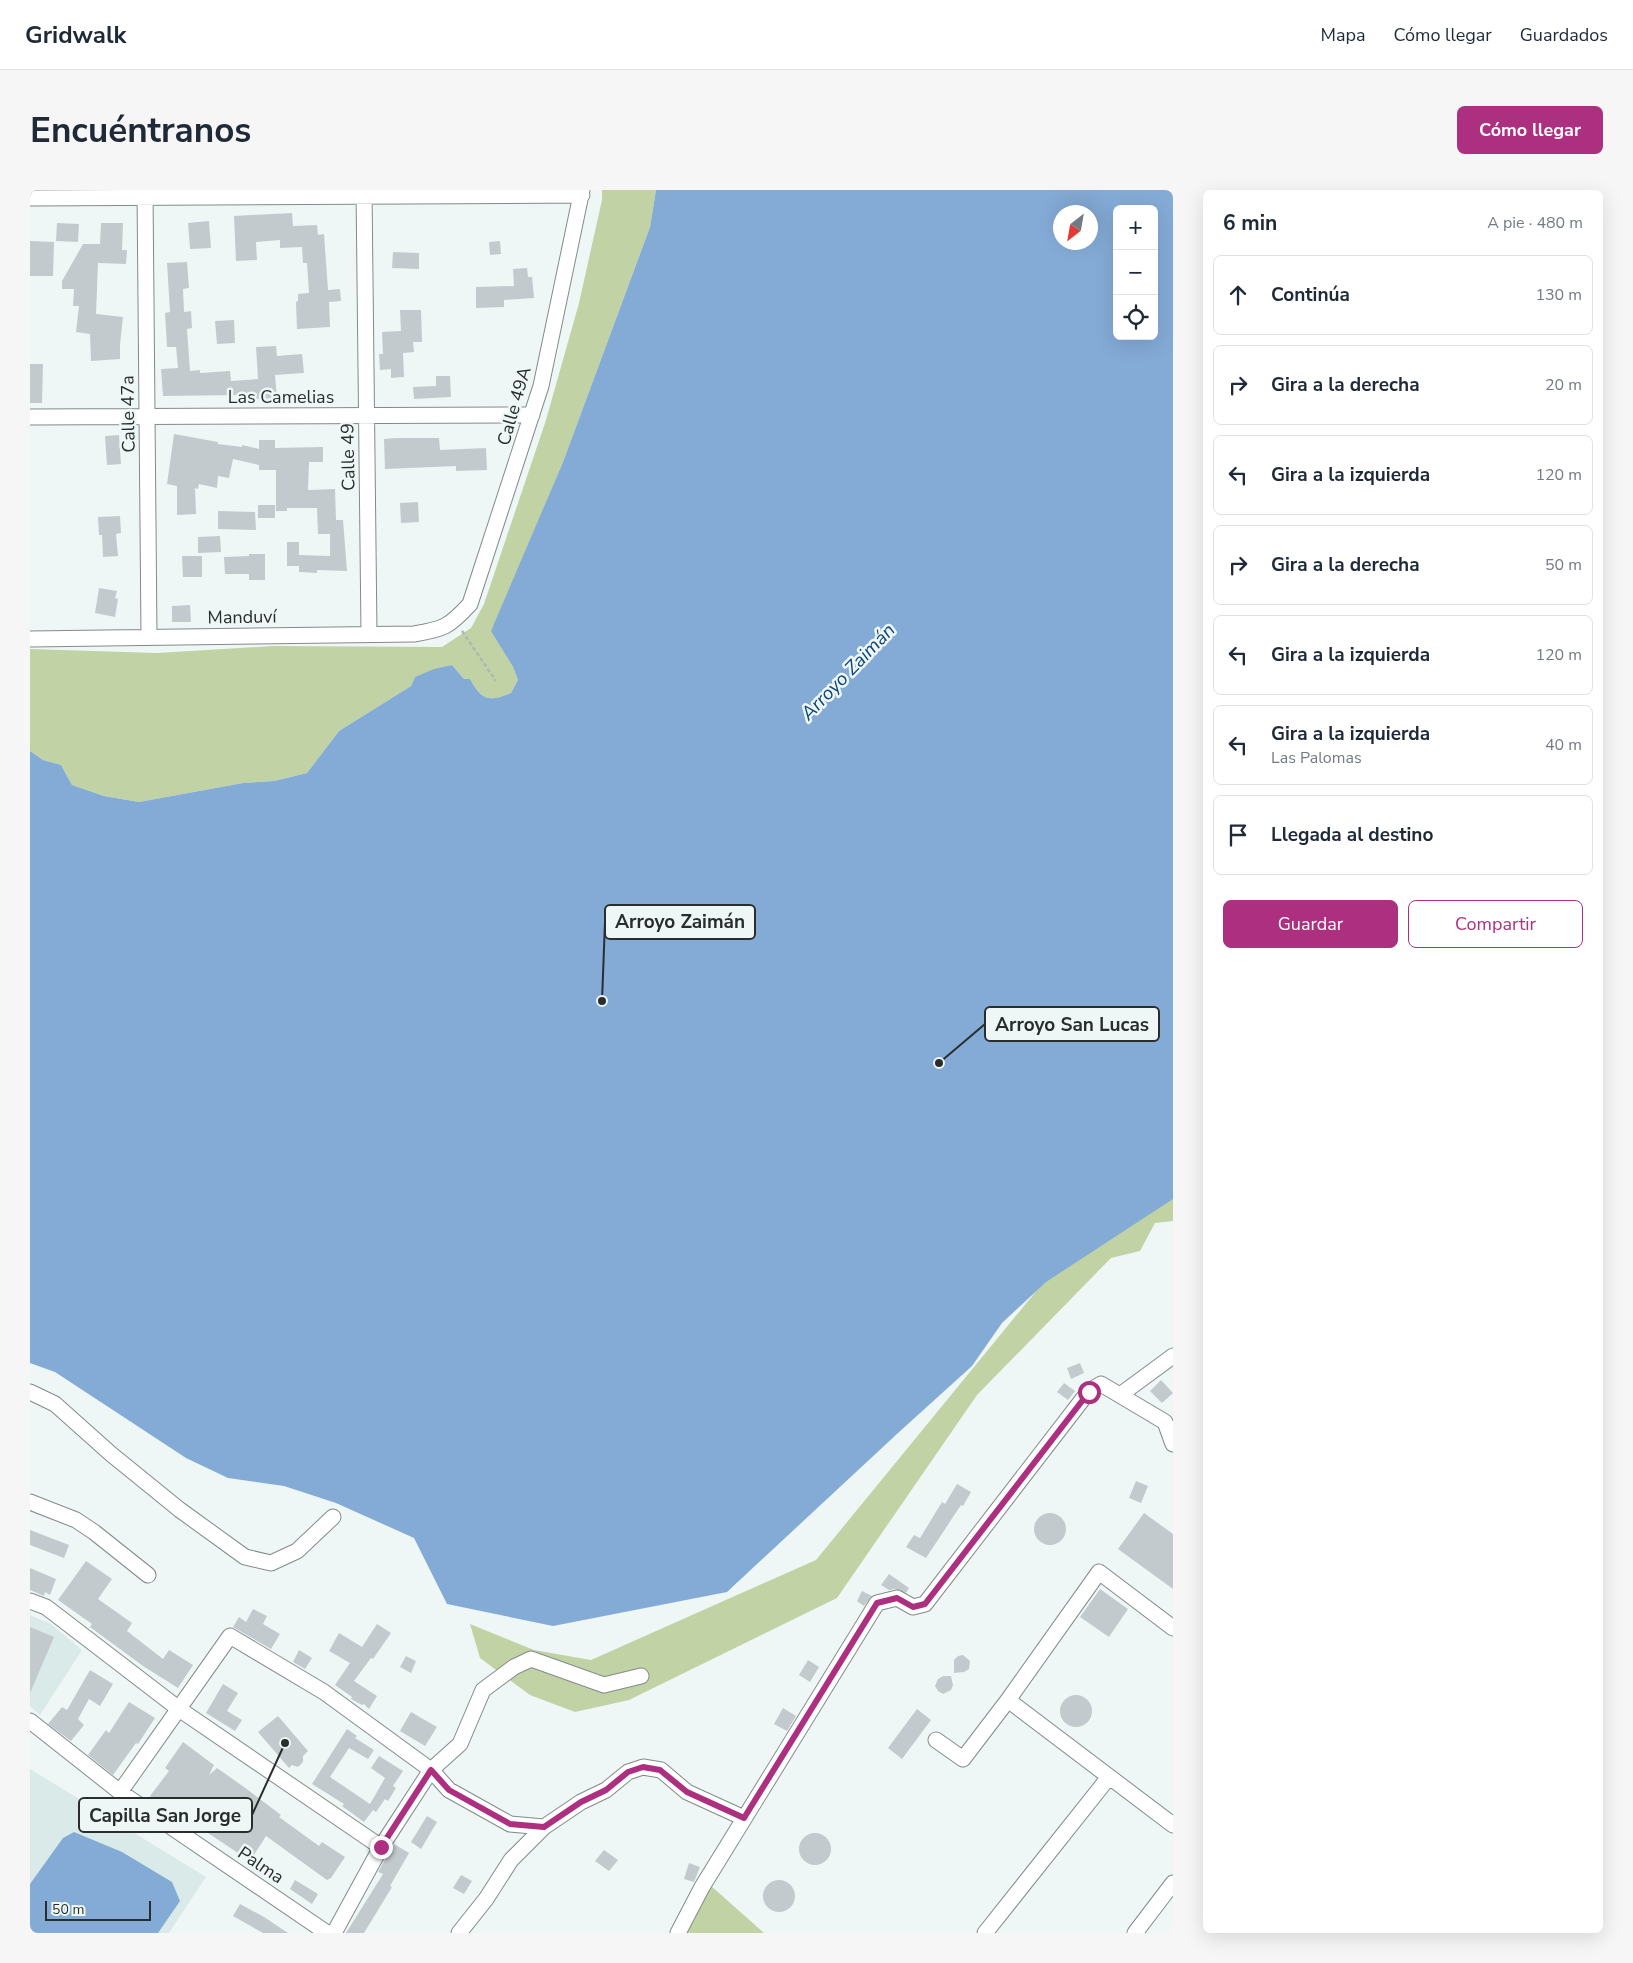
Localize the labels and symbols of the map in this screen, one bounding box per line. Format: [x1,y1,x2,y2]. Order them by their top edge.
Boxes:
north arrow [1053,205,1098,250]
street label: Calle 49A [491,364,537,448]
street label: Calle 47a [115,375,141,453]
street label: Las Camelias [228,385,334,409]
street label: Calle 49 [335,423,361,491]
street label: Manduví [207,604,278,630]
water label: Arroyo Zaimán [794,618,901,727]
callout: Arroyo Zaimán [605,905,755,939]
text: Arroyo Zaimán [615,909,745,935]
callout: Arroyo San Lucas [985,1007,1159,1041]
text: Arroyo San Lucas [995,1012,1149,1038]
route start [1078,1381,1101,1404]
callout: Capilla San Jorge [79,1798,252,1832]
text: Capilla San Jorge [89,1803,241,1829]
route end [370,1836,393,1859]
street label: Palma [233,1841,289,1889]
scale bar [45,1898,151,1921]

